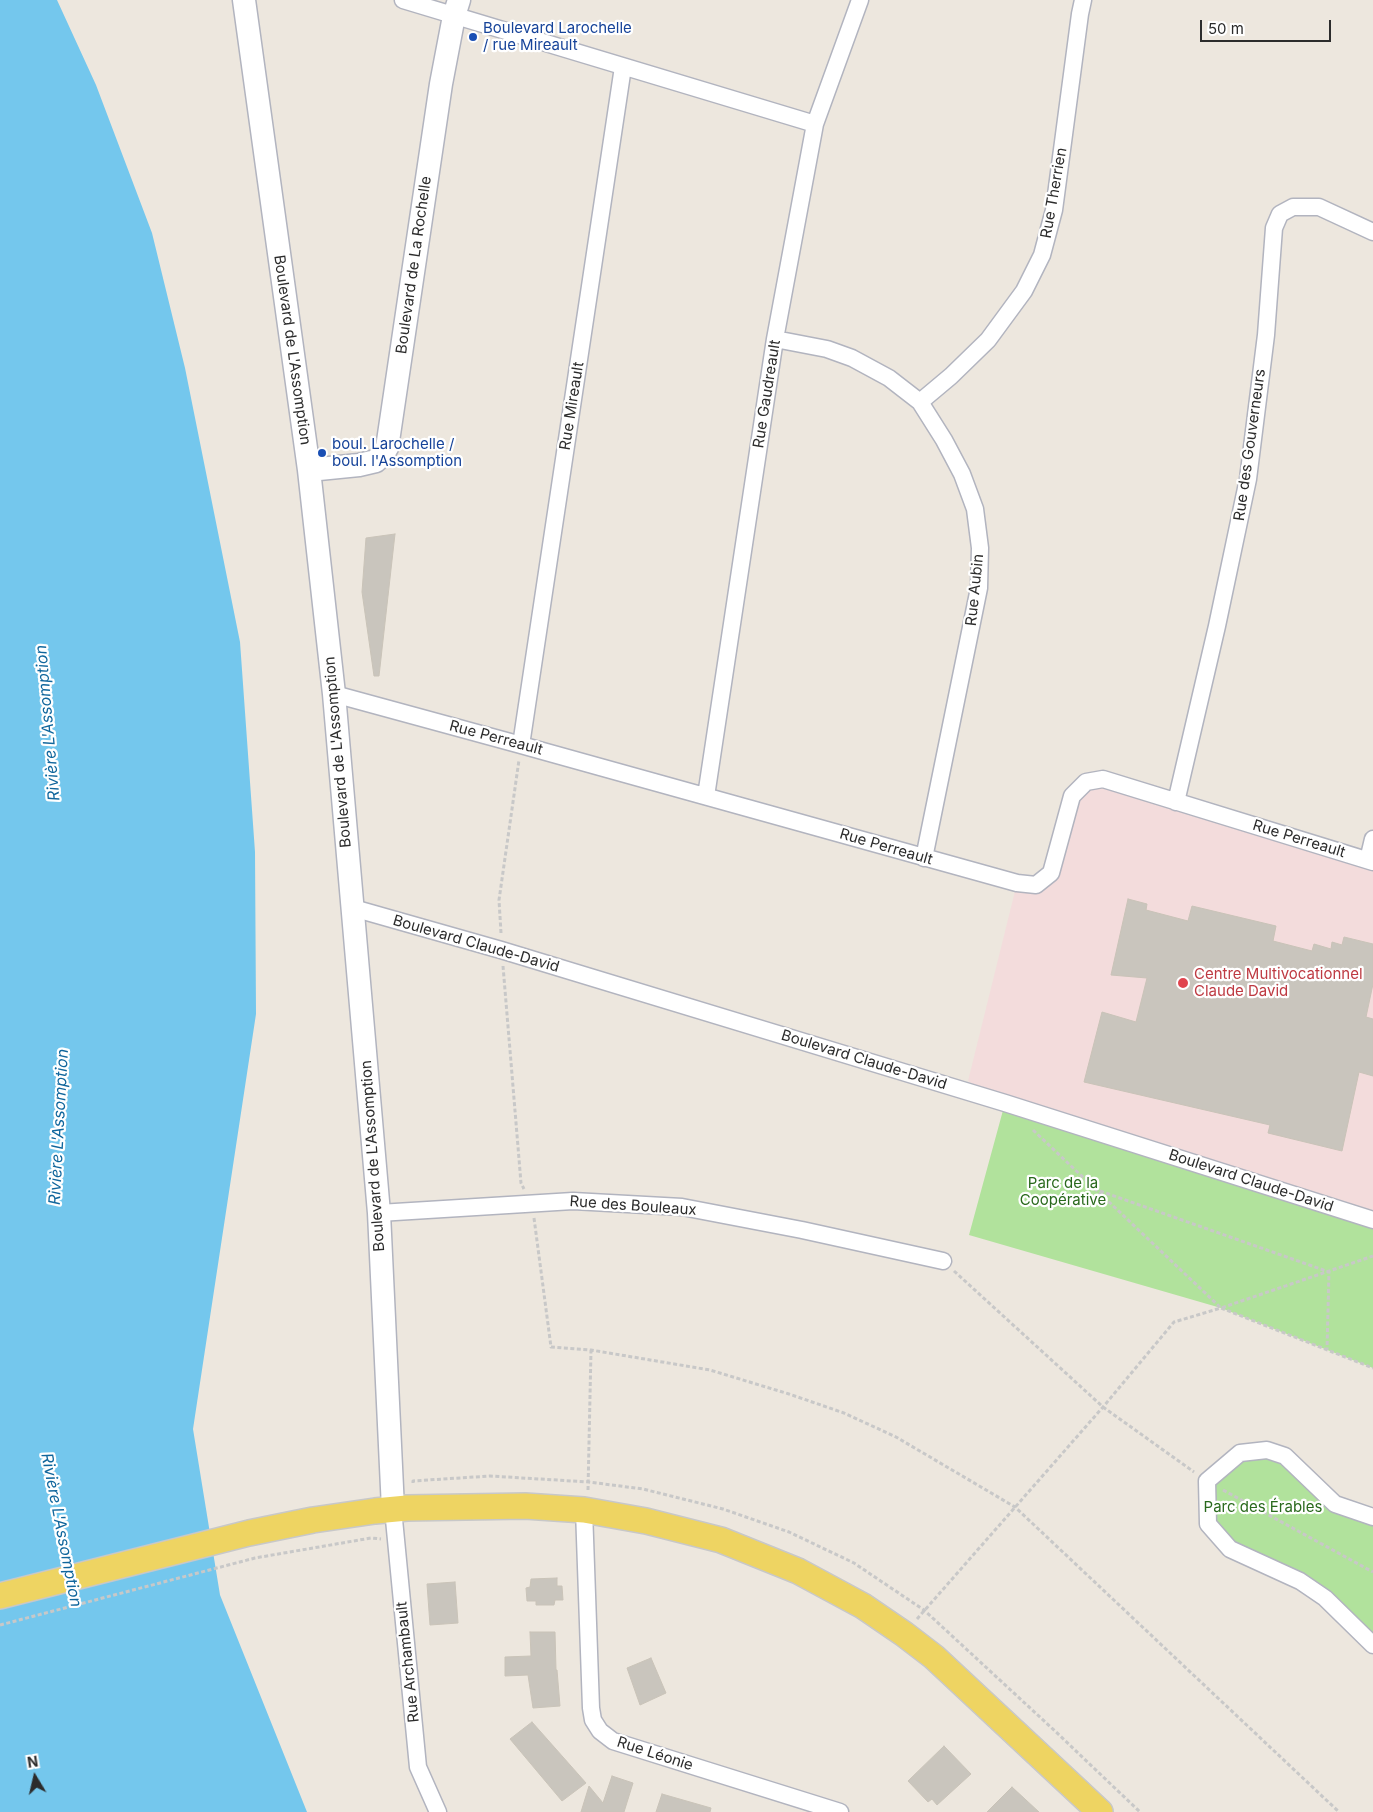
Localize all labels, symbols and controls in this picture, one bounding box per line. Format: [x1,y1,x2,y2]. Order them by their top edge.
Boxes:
scale bar [1203,10,1334,42]
place label: Boulevard Larochelle / rue Mireault [483,19,632,54]
text: 50 m [1208,19,1244,38]
marker: Boulevard Larochelle / rue Mireault [467,31,479,43]
street label: Rue Therrien [1037,146,1071,240]
street label: Boulevard de La Rochelle [393,175,435,355]
street label: Boulevard de L'Assomption [270,254,314,446]
street label: Rue Gaudreault [750,339,784,449]
street label: Rue Mireault [556,361,588,451]
street label: Rue des Gouverneurs [1230,368,1270,522]
place label: boul. Larochelle / boul. l'Assomption [332,435,462,470]
marker: boul. Larochelle / boul. l'Assomption [316,447,328,459]
street label: Rue Aubin [962,553,988,627]
water label: Rivière L'Assomption [32,644,64,802]
street label: Boulevard de L'Assomption [321,656,355,848]
street label: Rue Perreault [447,717,545,759]
street label: Rue Perreault [1250,816,1348,862]
street label: Rue Perreault [837,825,935,869]
street label: Boulevard Claude-David [391,912,561,976]
place label: Centre Multivocationnel Claude David [1194,965,1363,1000]
marker: Centre Multivocationnel Claude David [1176,976,1190,990]
street label: Boulevard Claude-David [779,1026,949,1094]
water label: Rivière L'Assomption [45,1048,73,1206]
street label: Boulevard de L'Assomption [357,1060,389,1252]
street label: Boulevard Claude-David [1166,1146,1336,1216]
park label: Parc de la Coopérative [1020,1174,1106,1209]
street label: Rue des Bouleaux [569,1193,697,1219]
water label: Rivière L'Assomption [37,1451,85,1609]
park label: Parc des Érables [1204,1498,1322,1516]
street label: Rue Archambault [393,1601,423,1723]
street label: Rue Léonie [615,1733,695,1775]
north arrow [10,1752,60,1802]
text: N [26,1752,39,1771]

